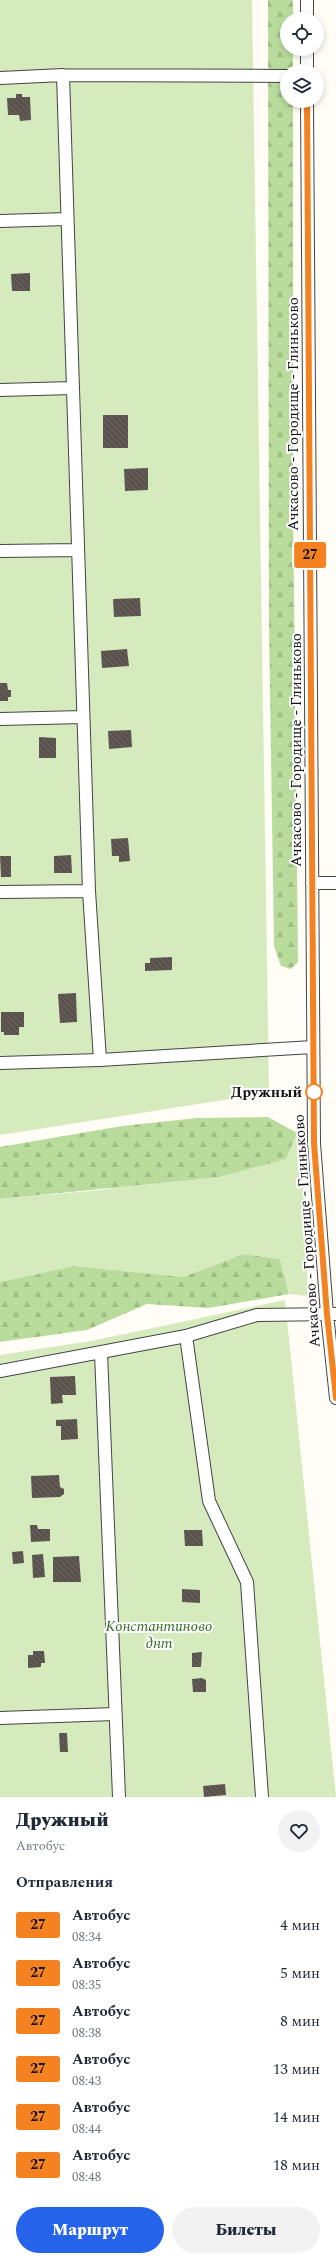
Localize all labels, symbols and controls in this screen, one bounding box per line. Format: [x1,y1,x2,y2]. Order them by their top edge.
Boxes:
map controls [280,12,324,108]
button: locate [280,12,324,56]
button: layers [280,64,324,108]
street label: Ачкасово - Городище - Глиньково [282,297,305,531]
line badge: 27 [292,542,328,568]
text: 27 [302,544,318,565]
street label: Ачкасово - Городище - Глиньково [285,633,308,867]
place label: Дружный [231,1081,302,1104]
marker: Дружный [305,1083,323,1101]
street label: Ачкасово - Городище - Глиньково [287,1114,327,1348]
park label: Константиново днт [106,1615,212,1655]
text: Дружный [16,1806,109,1835]
button: heart [278,1810,320,1852]
text: Автобус [16,1836,65,1856]
text: Отправления [16,1871,113,1894]
text: Автобус [72,1904,131,1927]
text: 27 [30,1914,46,1935]
text: 4 мин [280,1914,320,1937]
text: 08:34 [72,1927,101,1947]
text: Автобус [72,1952,131,1975]
text: 27 [30,1962,46,1983]
text: 5 мин [280,1962,320,1985]
text: 08:35 [72,1975,101,1995]
text: Автобус [72,2000,131,2023]
text: 27 [30,2010,46,2031]
text: 8 мин [280,2010,320,2033]
text: 08:38 [72,2023,101,2043]
text: Автобус [72,2048,131,2071]
text: 27 [30,2058,46,2079]
text: 13 мин [273,2058,320,2081]
text: 08:43 [72,2071,101,2091]
text: Автобус [72,2096,131,2119]
text: 27 [30,2106,46,2127]
text: 14 мин [273,2106,320,2129]
text: 08:44 [72,2119,101,2139]
text: Автобус [72,2144,131,2167]
text: 27 [30,2154,46,2175]
text: 18 мин [273,2154,320,2177]
text: 08:48 [72,2167,101,2187]
button: Маршрут [16,2207,164,2253]
button: Билеты [172,2207,320,2253]

